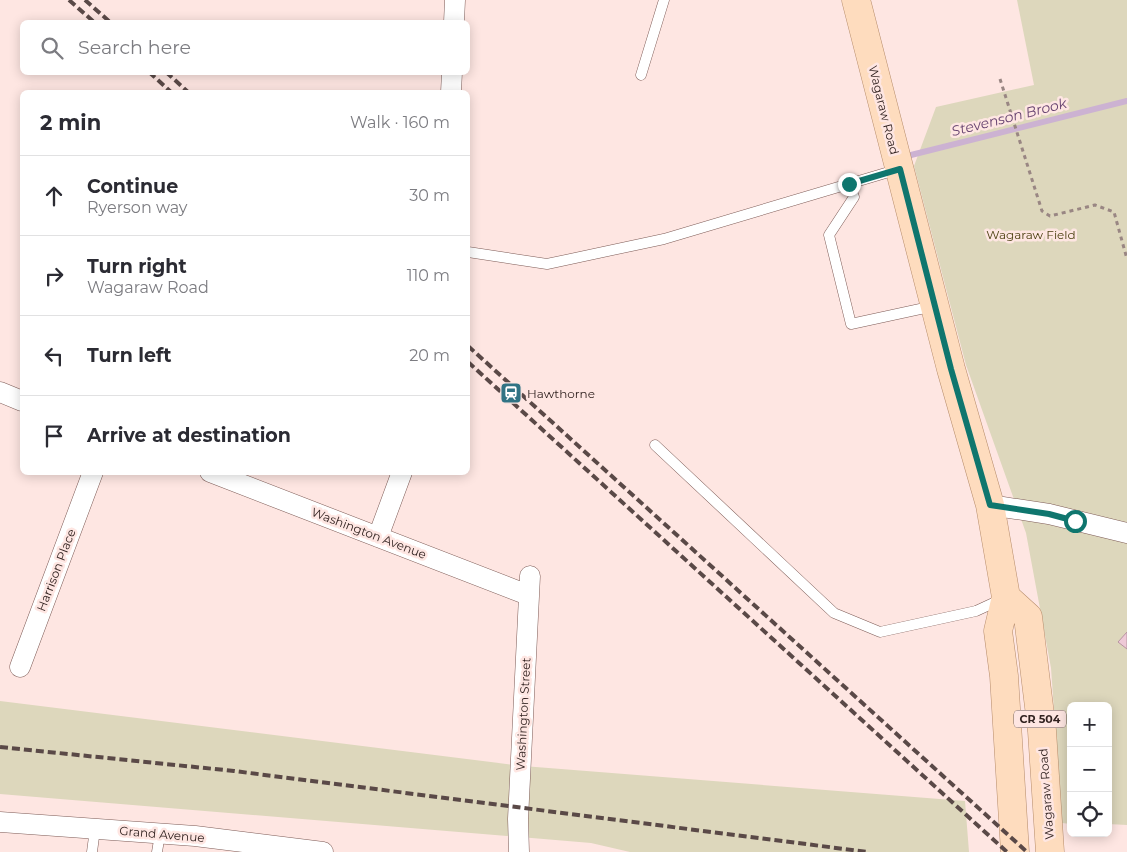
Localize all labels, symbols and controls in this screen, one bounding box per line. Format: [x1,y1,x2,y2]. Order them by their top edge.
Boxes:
search box [20,20,470,75]
icon: search [38,34,66,62]
text: Search here [78,36,191,59]
street label: Wagaraw Road [866,64,902,156]
water label: Stevenson Brook [949,94,1069,140]
text: 2 min [40,110,101,135]
text: Walk · 160 m [350,113,450,132]
route end [838,173,861,196]
text: Continue [87,175,178,198]
icon: ahead [40,182,68,210]
text: 30 m [409,186,450,205]
text: Ryerson way [87,198,187,217]
park label: Wagaraw Field [986,227,1076,242]
text: Turn right [87,255,187,278]
icon: right [40,262,68,290]
text: 110 m [407,266,450,285]
text: Wagaraw Road [87,278,209,297]
icon: left [40,342,68,370]
text: Turn left [87,344,172,367]
text: 20 m [409,346,450,365]
station icon: Hawthorne [499,381,523,405]
place label: Hawthorne [527,386,595,401]
icon: arrive [40,422,68,450]
text: Arrive at destination [87,424,291,447]
street label: Washington Avenue [309,504,429,562]
route start [1064,510,1087,533]
street label: Harrison Place [33,527,79,613]
street label: Washington Street [513,657,533,771]
map controls [1067,702,1112,837]
button: + [1067,702,1112,747]
road number: CR 504 [1014,711,1066,728]
button: − [1067,747,1112,792]
street label: Wagaraw Road [1035,748,1057,840]
button: locate [1067,792,1112,837]
street label: Grand Avenue [119,823,205,845]

